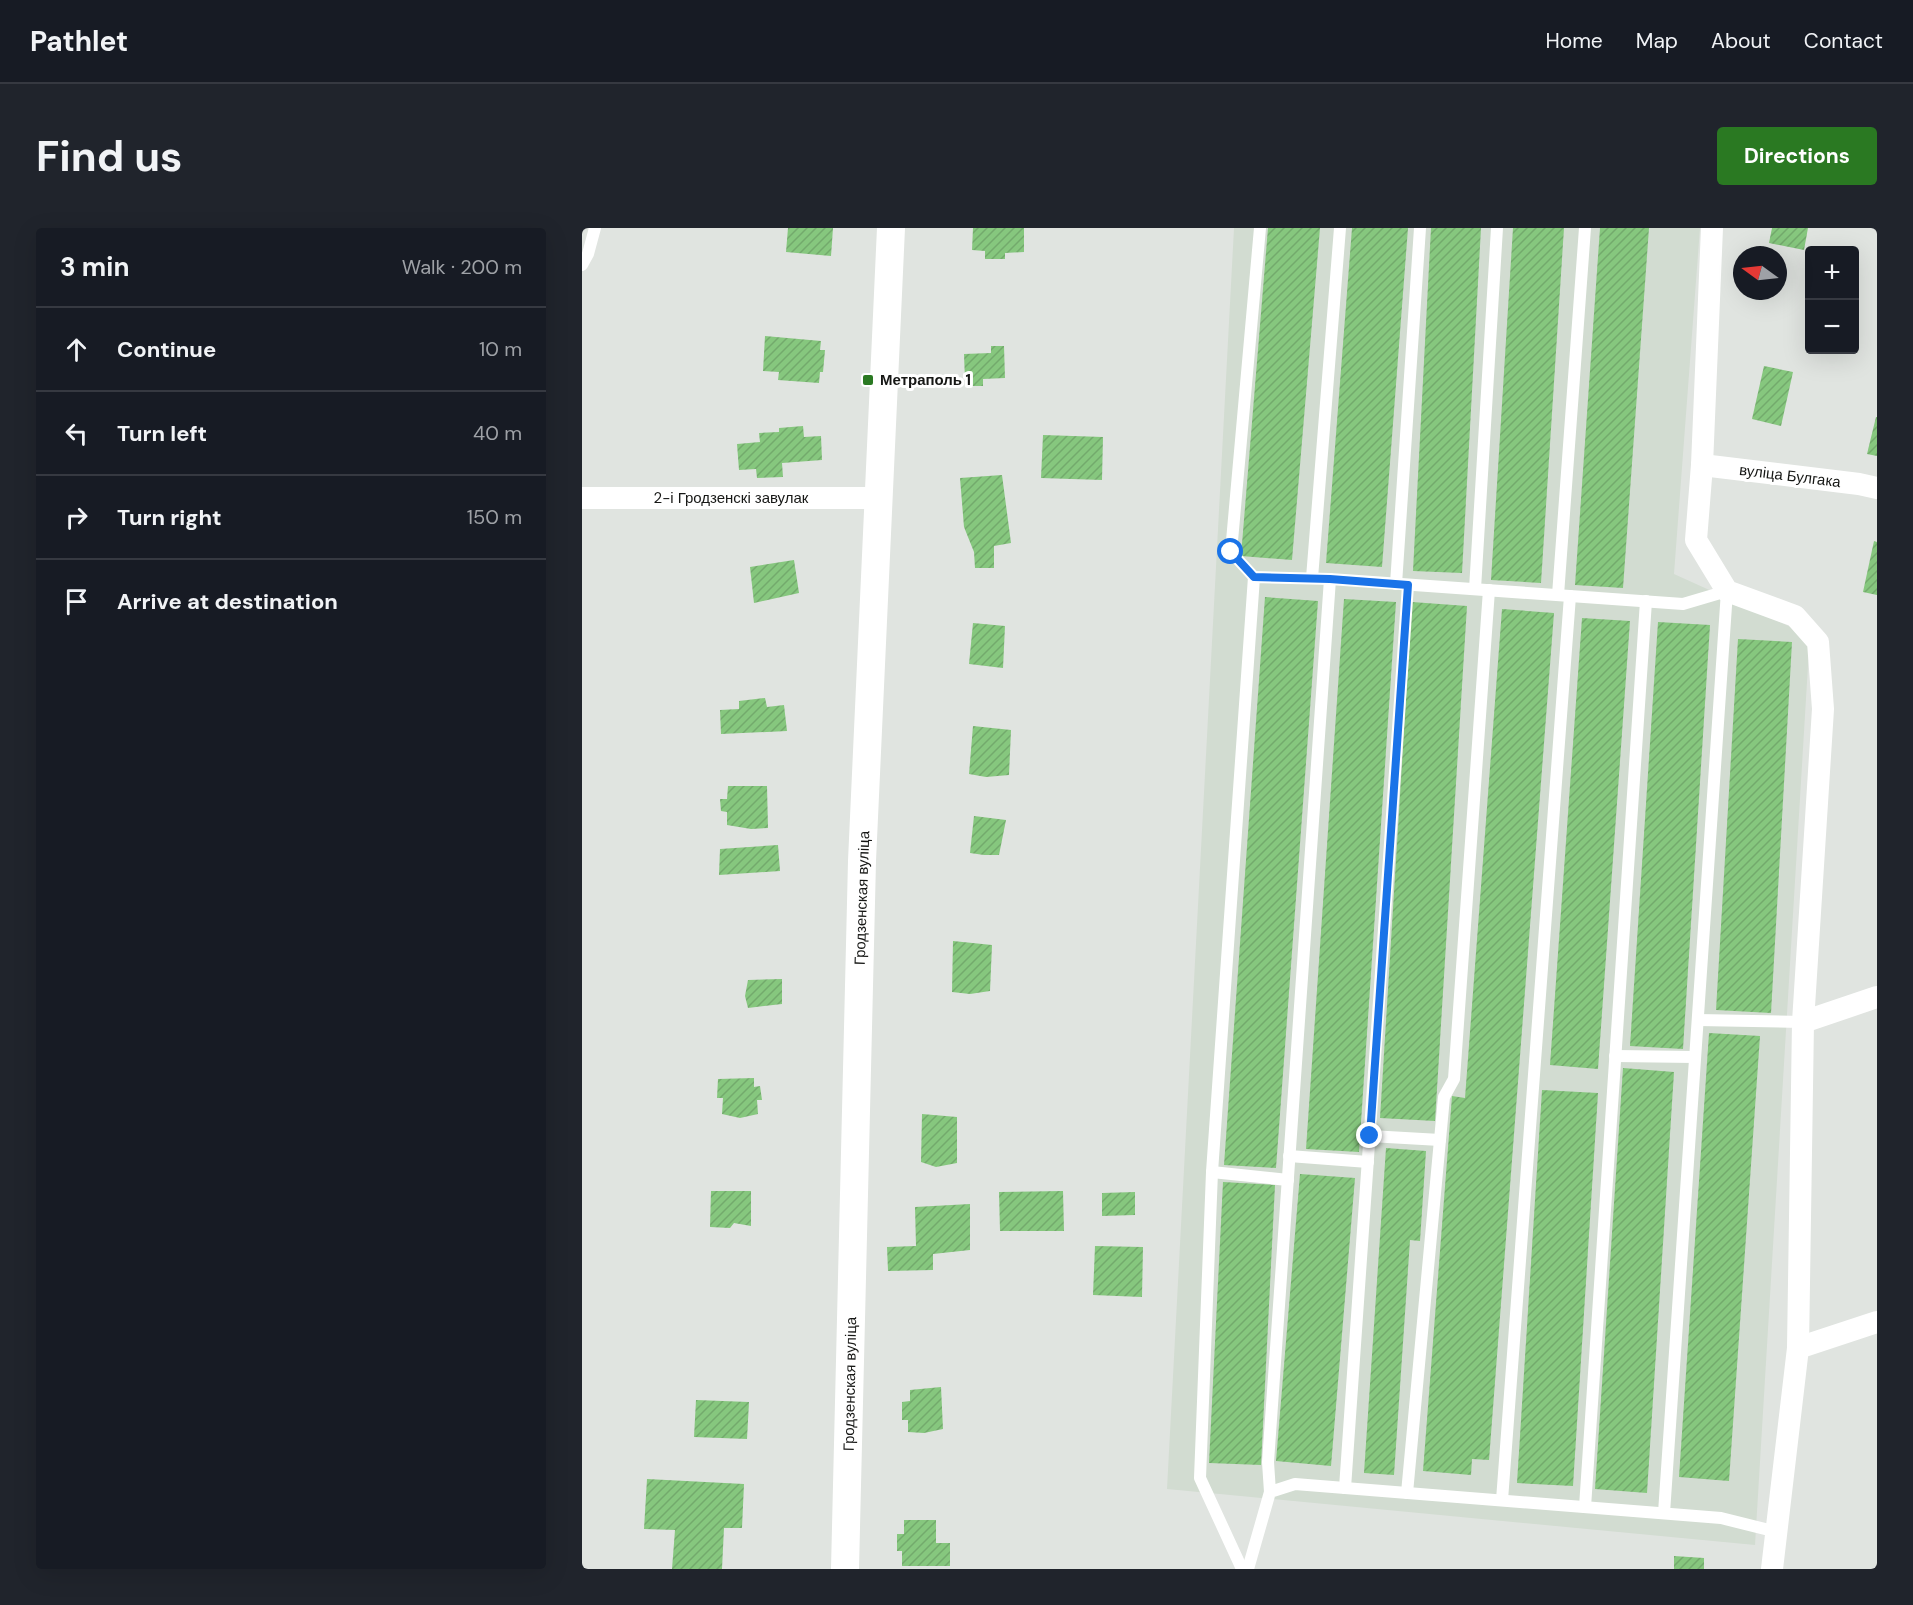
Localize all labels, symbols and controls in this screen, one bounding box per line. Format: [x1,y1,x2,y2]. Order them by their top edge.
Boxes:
text: Pathlet [30,23,128,60]
text: Home [1545,27,1603,55]
text: Map [1636,27,1678,55]
text: About [1711,27,1771,55]
text: Contact [1804,27,1883,55]
button: Directions [1717,127,1877,185]
text: Find us [36,129,182,184]
north arrow [1733,246,1787,300]
map controls [1805,246,1859,354]
button: + [1805,246,1859,300]
text: 3 min [60,250,129,284]
text: Walk · 200 m [402,254,522,280]
button: − [1805,300,1859,354]
icon: ahead [60,333,93,366]
text: Continue [117,335,216,364]
text: 10 m [479,336,522,362]
place label: Метраполь 1 [880,370,971,390]
marker: Метраполь 1 [861,373,875,387]
icon: left [60,417,93,450]
text: Turn left [117,419,207,448]
text: 40 m [473,420,522,446]
street label: вуліца Булгака [1738,460,1842,492]
street label: 2-і Гродзенскі завулак [654,488,809,508]
icon: right [60,501,93,534]
text: Turn right [117,503,222,532]
text: 150 m [467,504,522,530]
route start [1217,538,1243,564]
icon: arrive [60,585,93,618]
text: Arrive at destination [117,587,338,616]
street label: Гродзенская вуліца [850,830,874,966]
route end [1356,1122,1382,1148]
street label: Гродзенская вуліца [839,1316,861,1451]

